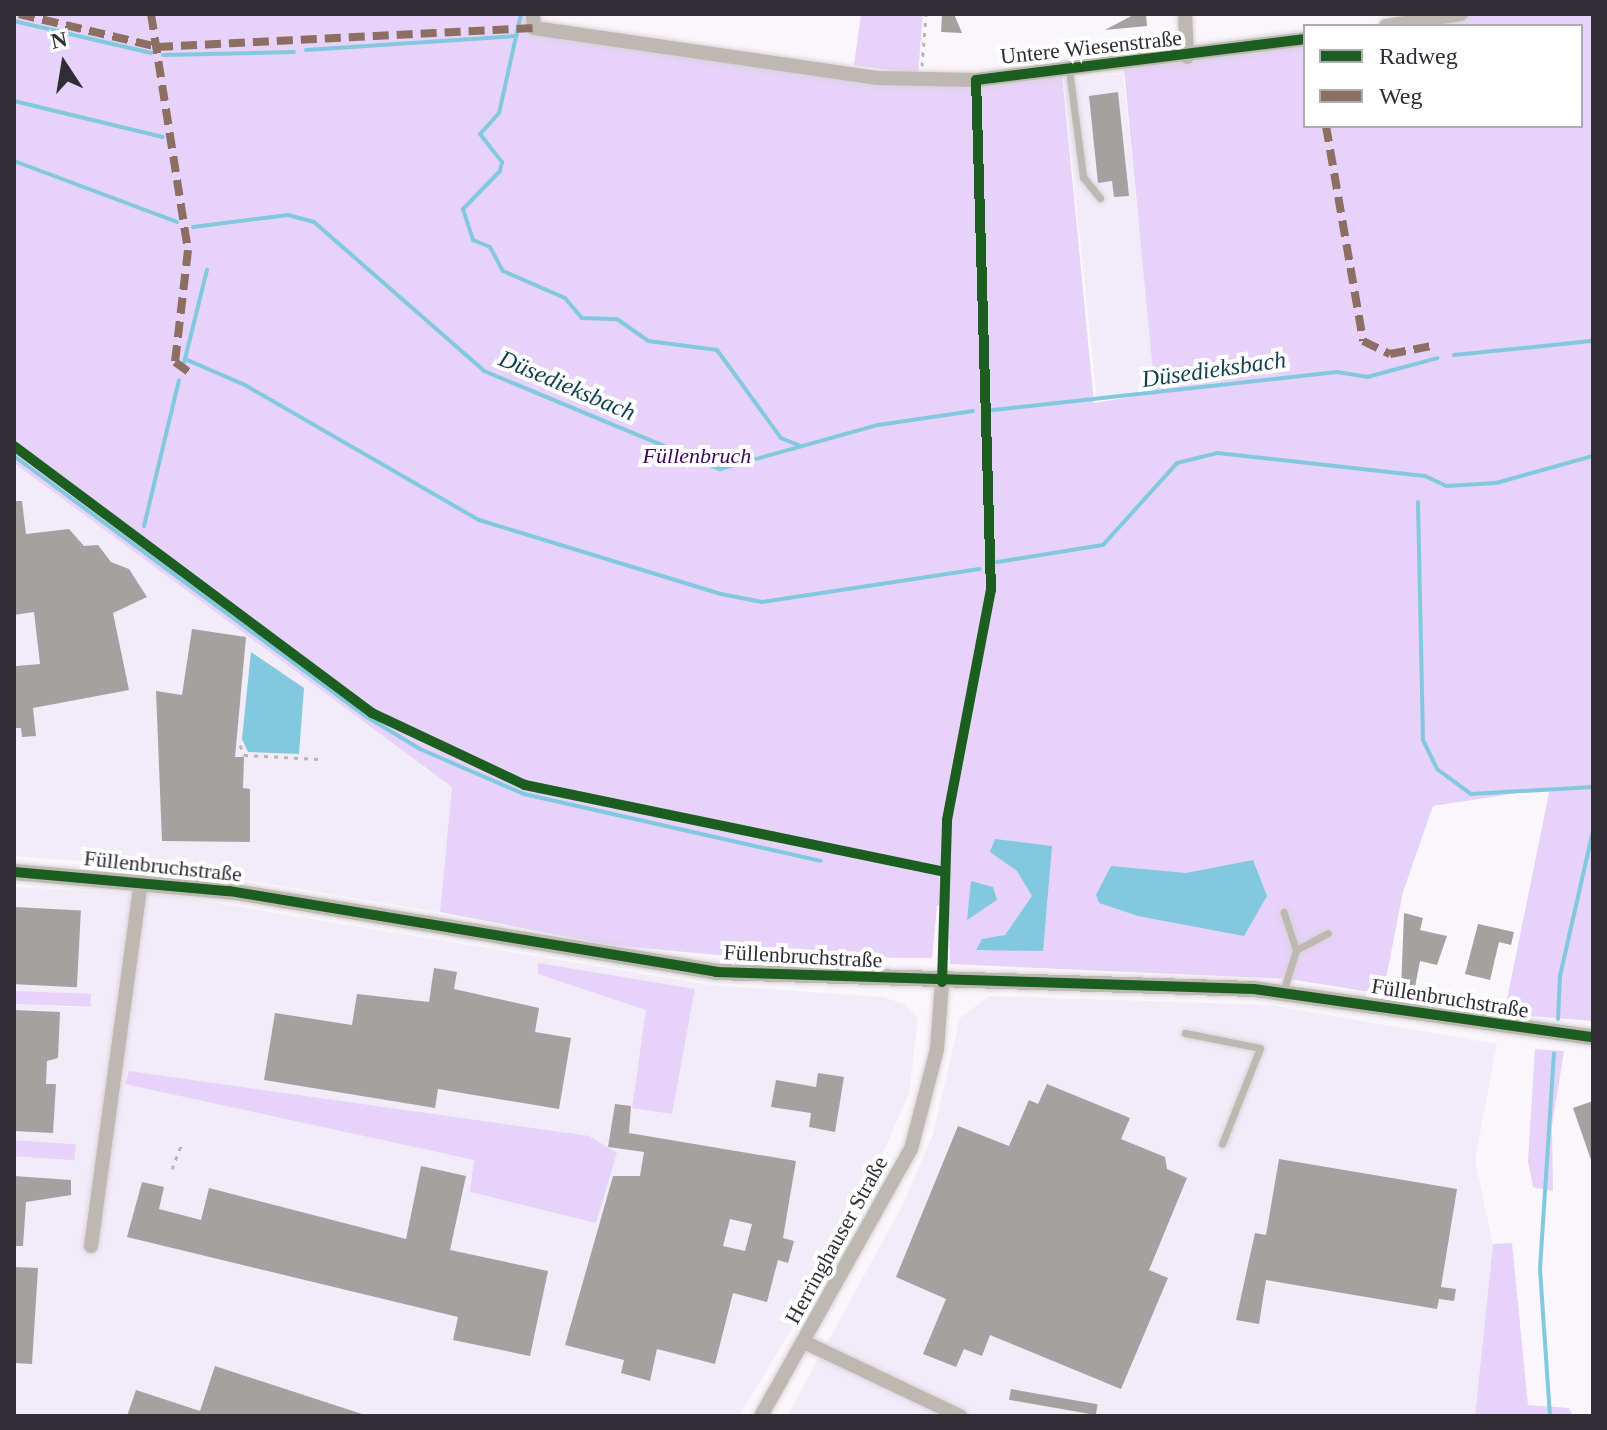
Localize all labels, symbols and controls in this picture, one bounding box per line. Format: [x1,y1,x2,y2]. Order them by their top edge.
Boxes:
north arrow [24,24,104,104]
street label: Untere Wiesenstraße [999,24,1183,70]
legend [1303,24,1583,128]
text: N [49,26,69,54]
text: Radweg [1379,43,1458,69]
text: Weg [1379,83,1422,109]
water label: Düsedieksbach [495,344,639,428]
water label: Düsedieksbach [1140,346,1288,394]
park label: Füllenbruch [643,443,751,469]
street label: Füllenbruchstraße [83,845,243,887]
street label: Füllenbruchstraße [723,939,883,973]
street label: Füllenbruchstraße [1369,973,1531,1023]
street label: Herringhauser Straße [779,1152,893,1328]

